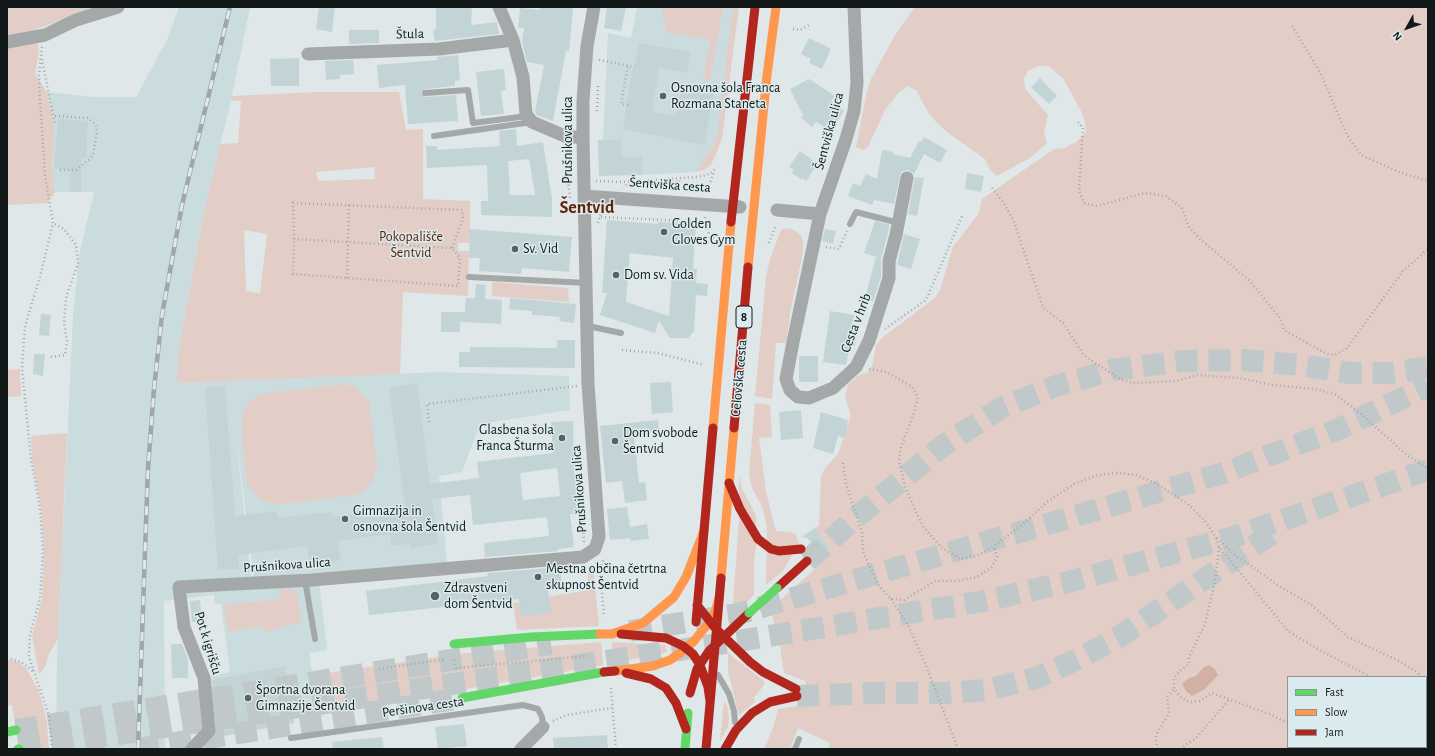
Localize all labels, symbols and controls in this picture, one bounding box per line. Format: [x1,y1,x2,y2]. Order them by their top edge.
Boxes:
north arrow [1387,8,1427,48]
street label: Štula [396,25,424,43]
text: N [1391,30,1404,43]
place label: Osnovna šola Franca Rozmana Staneta [671,80,780,112]
street label: Šentviška ulica [811,90,847,172]
marker: Osnovna šola Franca Rozmana Staneta [658,91,668,101]
street label: Prušnikova ulica [560,96,576,184]
street label: Šentviška cesta [629,174,711,196]
district label: Šentvid [560,197,614,219]
place label: Golden Gloves Gym [672,216,735,248]
marker: Golden Gloves Gym [659,227,669,237]
park label: Pokopališče Šentvid [379,229,443,262]
place label: Sv. Vid [523,241,558,257]
marker: Sv. Vid [510,244,520,254]
place label: Dom sv. Vida [624,267,694,283]
marker: Dom sv. Vida [611,270,621,280]
street label: Cesta v hrib [837,291,875,355]
road number: 8 [736,306,752,328]
street label: Celovška cesta [727,339,751,417]
place label: Glasbena šola Franca Šturma [476,422,554,454]
place label: Dom svobode Šentvid [623,425,698,458]
marker: Glasbena šola Franca Šturma [557,433,567,443]
marker: Dom svobode Šentvid [610,436,620,446]
street label: Prušnikova ulica [568,445,590,533]
place label: Gimnazija in osnovna šola Šentvid [353,503,466,536]
marker: Gimnazija in osnovna šola Šentvid [340,514,350,524]
street label: Prušnikova ulica [243,554,331,576]
place label: Mestna občina četrtna skupnost Šentvid [546,561,667,594]
marker: Mestna občina četrtna skupnost Šentvid [533,572,543,582]
place label: Zdravstveni dom Šentvid [444,580,513,612]
marker: Zdravstveni dom Šentvid [429,590,441,602]
street label: Pot k igrišču [190,610,226,676]
legend [1287,676,1427,748]
place label: Športna dvorana Gimnazije Šentvid [256,682,355,714]
text: Fast [1325,686,1344,698]
marker: Športna dvorana Gimnazije Šentvid [243,693,253,703]
street label: Peršinova cesta [381,693,465,721]
text: Slow [1325,706,1347,718]
text: Jam [1325,726,1344,738]

